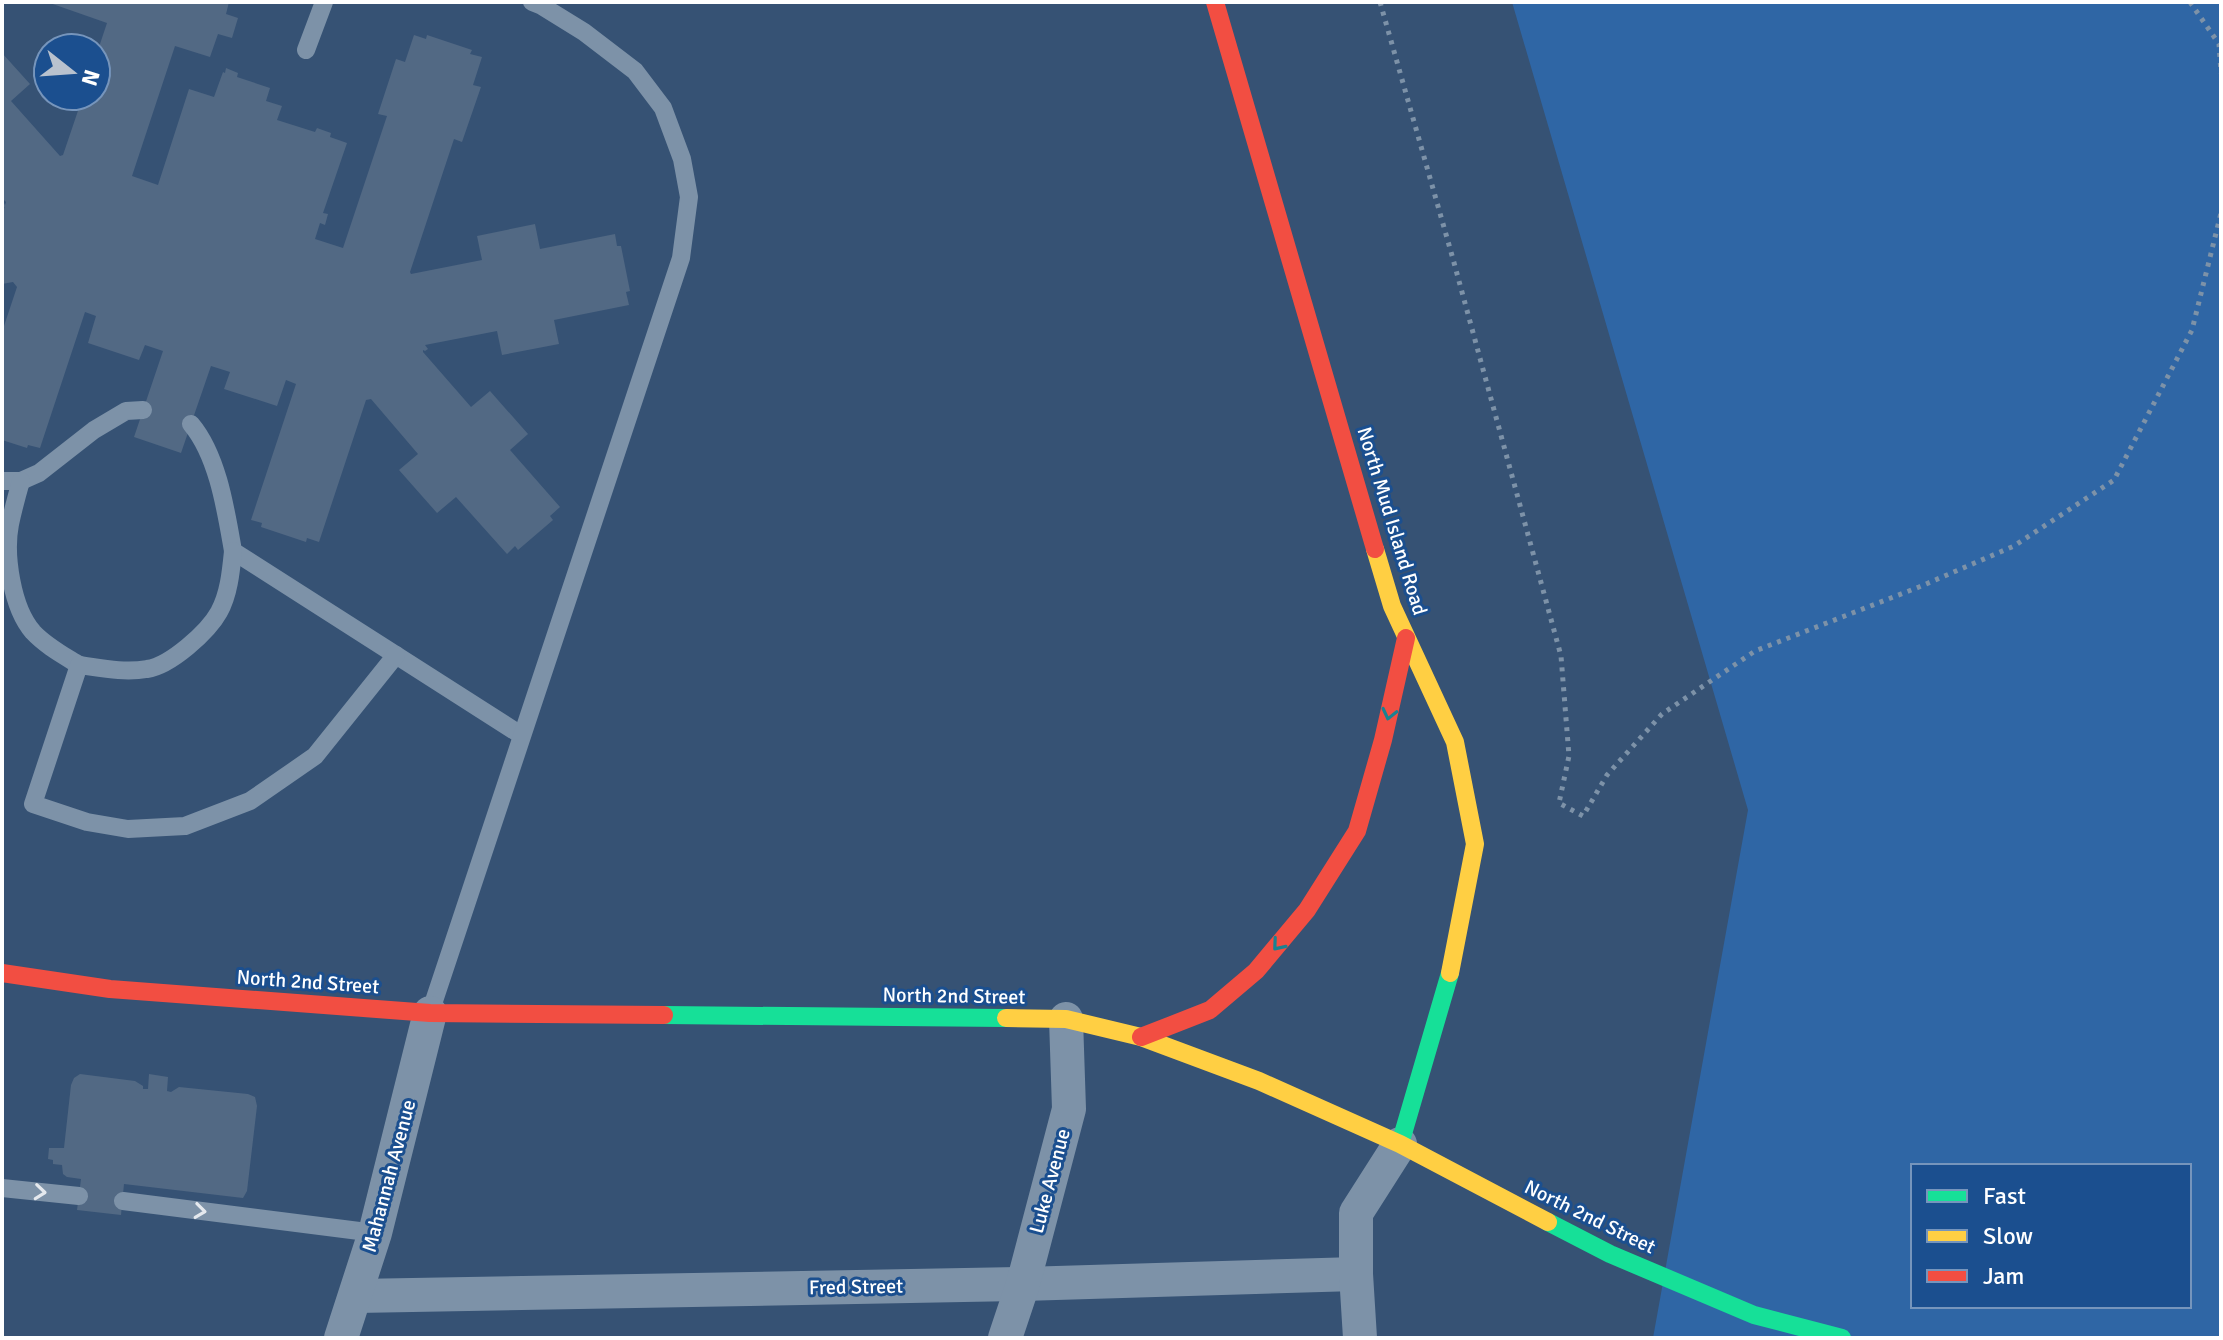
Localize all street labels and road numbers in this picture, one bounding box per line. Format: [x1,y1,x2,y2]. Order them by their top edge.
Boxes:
street label: North Mud Island Road [1351,424,1433,618]
street label: North 2nd Street [236,965,380,999]
street label: North 2nd Street [882,982,1026,1010]
street label: Mahannah Avenue [357,1097,421,1255]
street label: Luke Avenue [1024,1126,1076,1236]
street label: North 2nd Street [1520,1174,1660,1260]
street label: Fred Street [809,1274,903,1300]

